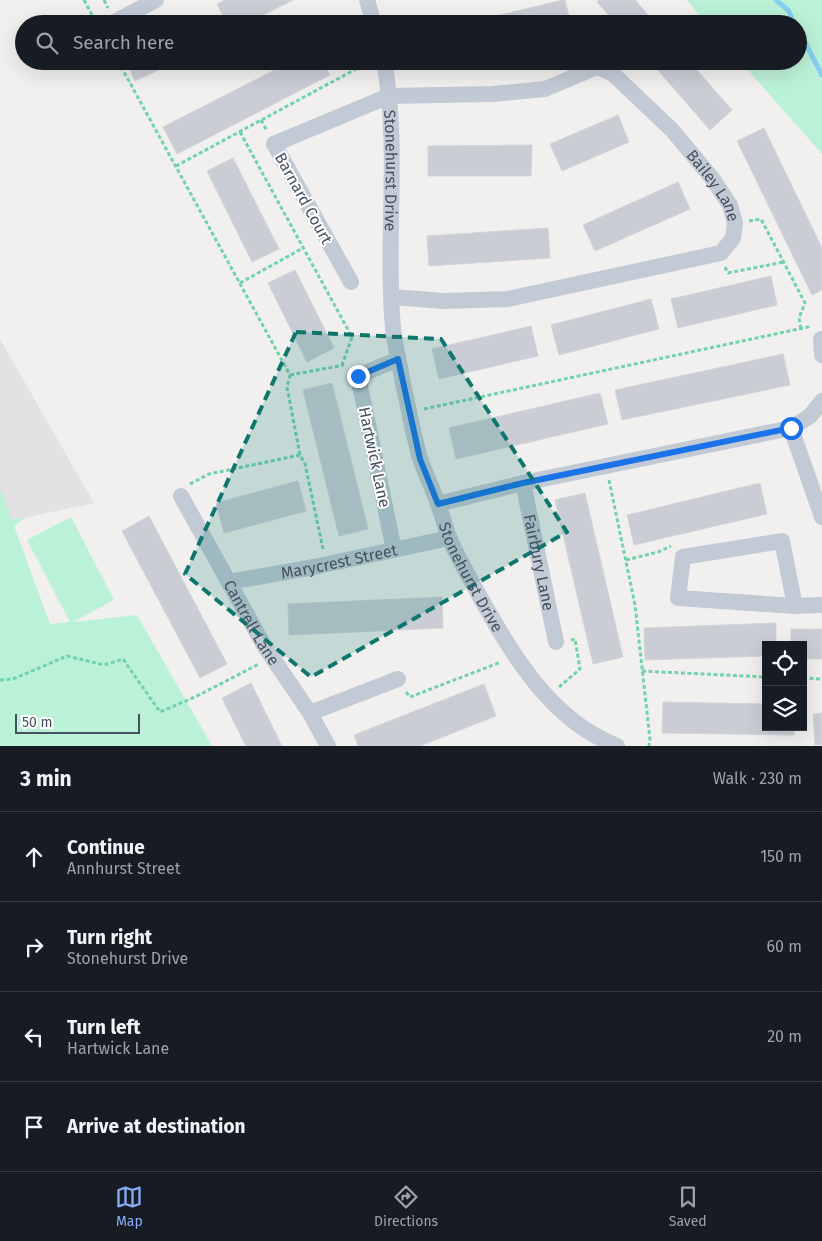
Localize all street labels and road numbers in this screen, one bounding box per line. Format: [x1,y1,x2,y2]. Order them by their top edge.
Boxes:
street label: Stonehurst Drive [380,109,401,231]
street label: Bailey Lane [682,146,743,223]
street label: Barnard Court [271,149,337,247]
street label: Hartwick Lane [355,405,394,509]
street label: Fairbury Lane [520,512,558,612]
street label: Stonehurst Drive [435,520,507,636]
street label: Marycrest Street [280,540,399,583]
street label: Cantrell Lane [219,577,284,669]

